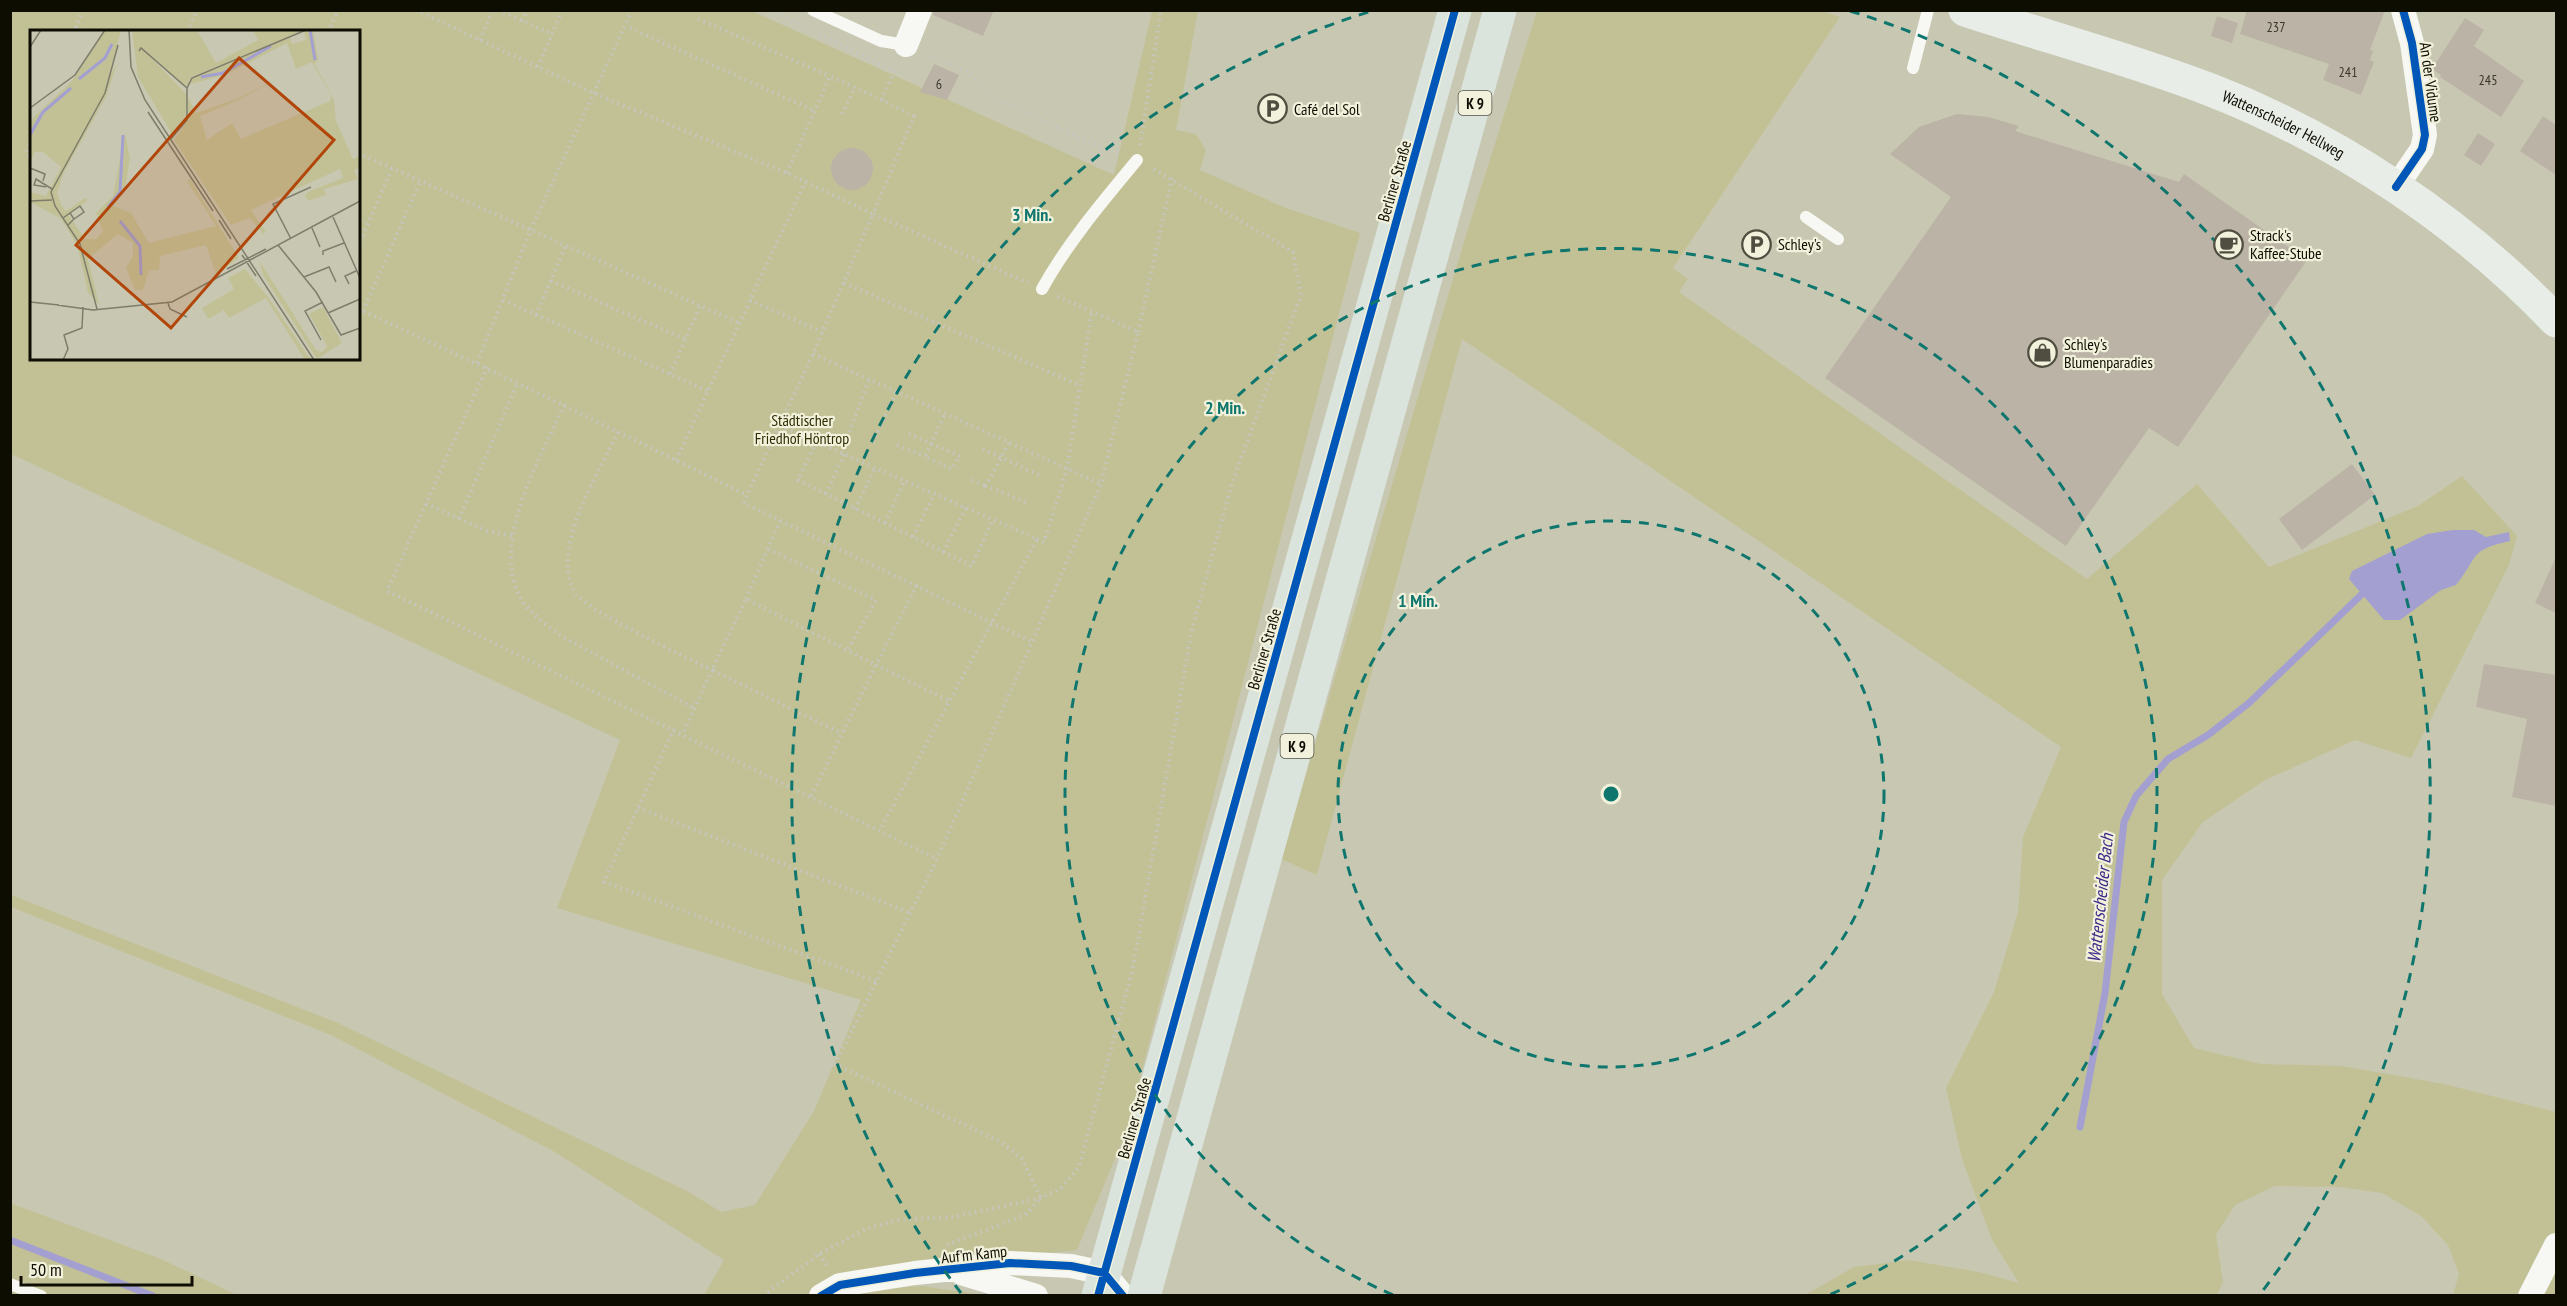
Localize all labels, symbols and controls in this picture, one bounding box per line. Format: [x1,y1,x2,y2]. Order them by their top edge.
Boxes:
house number: 237 [2267,18,2285,36]
inset map [30,30,360,360]
street label: An der Vidume [2415,41,2447,123]
house number: 241 [2339,63,2357,81]
house number: 245 [2479,71,2497,89]
house number: 6 [936,75,942,93]
street label: Wattenscheider Hellweg [2219,86,2348,163]
road number: K 9 [1458,91,1492,115]
parking icon: Café del Sol [1257,93,1289,125]
place label: Café del Sol [1294,99,1360,119]
street label: Berliner Straße [1373,138,1415,224]
text: 3 Min. [1012,203,1052,226]
place label: Strack's Kaffee-Stube [2250,225,2322,263]
parking icon: Schley's [1741,228,1773,260]
cafe icon: Strack's Kaffee-Stube [2213,228,2245,260]
place label: Schley's [1778,234,1821,254]
place label: Schley's Blumenparadies [2064,334,2153,372]
shop icon: Schley's Blumenparadies [2027,337,2059,369]
text: 2 Min. [1205,396,1245,419]
park label: Städtischer Friedhof Höntrop [755,410,849,448]
text: 1 Min. [1398,589,1438,612]
street label: Berliner Straße [1243,606,1285,692]
road number: K 9 [1280,734,1314,758]
centre of rings [1601,784,1621,804]
water label: Wattenscheider Bach [2082,831,2118,964]
street label: Berliner Straße [1113,1075,1155,1161]
street label: Auf'm Kamp [940,1241,1008,1267]
scale bar [21,1249,192,1287]
text: 50 m [30,1258,62,1281]

